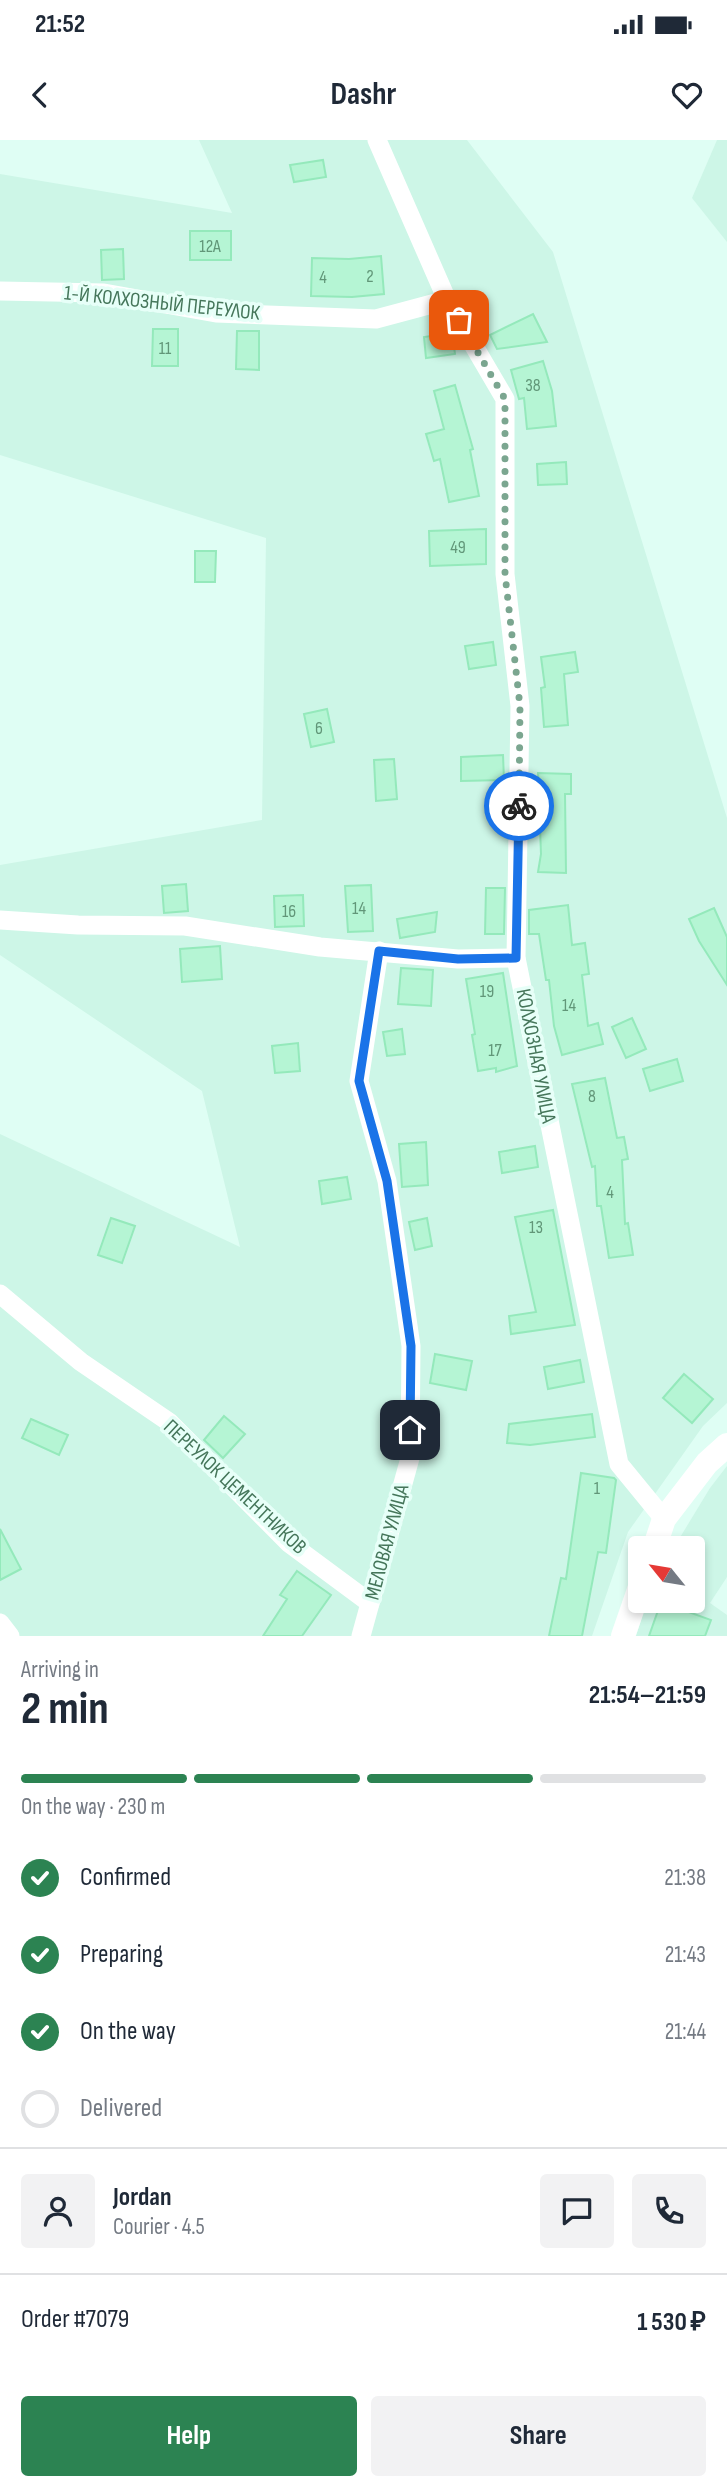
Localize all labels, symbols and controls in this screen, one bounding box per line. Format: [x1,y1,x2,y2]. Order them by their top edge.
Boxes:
text: 21:52 [35,9,85,40]
text: Dashr [331,75,396,114]
icon: back [21,76,59,114]
icon: heart [668,76,706,114]
house number: 12А [199,236,221,257]
house number: 2 [366,266,374,287]
house number: 4 [319,267,327,288]
street label: 1-Й КОЛХОЗНЫЙ ПЕРЕУЛОК [63,280,262,326]
pin [429,290,489,350]
icon: bag [440,301,478,339]
house number: 11 [159,338,172,359]
house number: 38 [525,375,541,396]
house number: 49 [450,537,466,558]
house number: 6 [315,718,323,739]
courier [484,771,554,841]
icon: bike [500,787,538,825]
house number: 14 [352,898,366,919]
house number: 16 [282,901,296,922]
house number: 19 [480,981,494,1002]
street label: КОЛХОЗНАЯ УЛИЦА [511,987,561,1126]
house number: 14 [562,995,576,1016]
house number: 17 [488,1040,503,1061]
house number: 8 [588,1086,596,1107]
house number: 4 [606,1182,614,1203]
house number: 13 [529,1217,543,1238]
pin [380,1400,440,1460]
icon: home [391,1411,429,1449]
street label: ПЕРЕУЛОК ЦЕМЕНТНИКОВ [158,1414,312,1560]
house number: 1 [594,1478,601,1499]
street label: МЕЛОВАЯ УЛИЦА [360,1481,415,1602]
north arrow [628,1536,705,1614]
map controls [628,1536,705,1613]
text: Arriving in [21,1656,99,1684]
text: 21:54–21:59 [589,1680,706,1711]
text: 2 min [21,1682,109,1737]
text: On the way · 230 m [21,1793,165,1821]
icon: check [21,1859,59,1897]
text: Confirmed [80,1862,171,1893]
text: 21:38 [664,1864,706,1892]
icon: check [21,1936,59,1974]
text: Preparing [80,1939,163,1970]
text: 21:43 [665,1941,706,1969]
icon: check [21,2013,59,2051]
text: On the way [80,2016,176,2047]
text: 21:44 [665,2018,706,2046]
text: Delivered [80,2093,162,2124]
button: person [21,2174,95,2248]
button: chat [540,2174,614,2248]
button: phone [632,2174,706,2248]
text: Jordan [113,2182,171,2213]
text: Courier · 4.5 [113,2213,205,2241]
text: Order #7079 [21,2304,129,2335]
text: 1 530 ₽ [637,2307,706,2338]
button: Help [21,2396,357,2476]
button: Share [371,2396,706,2476]

